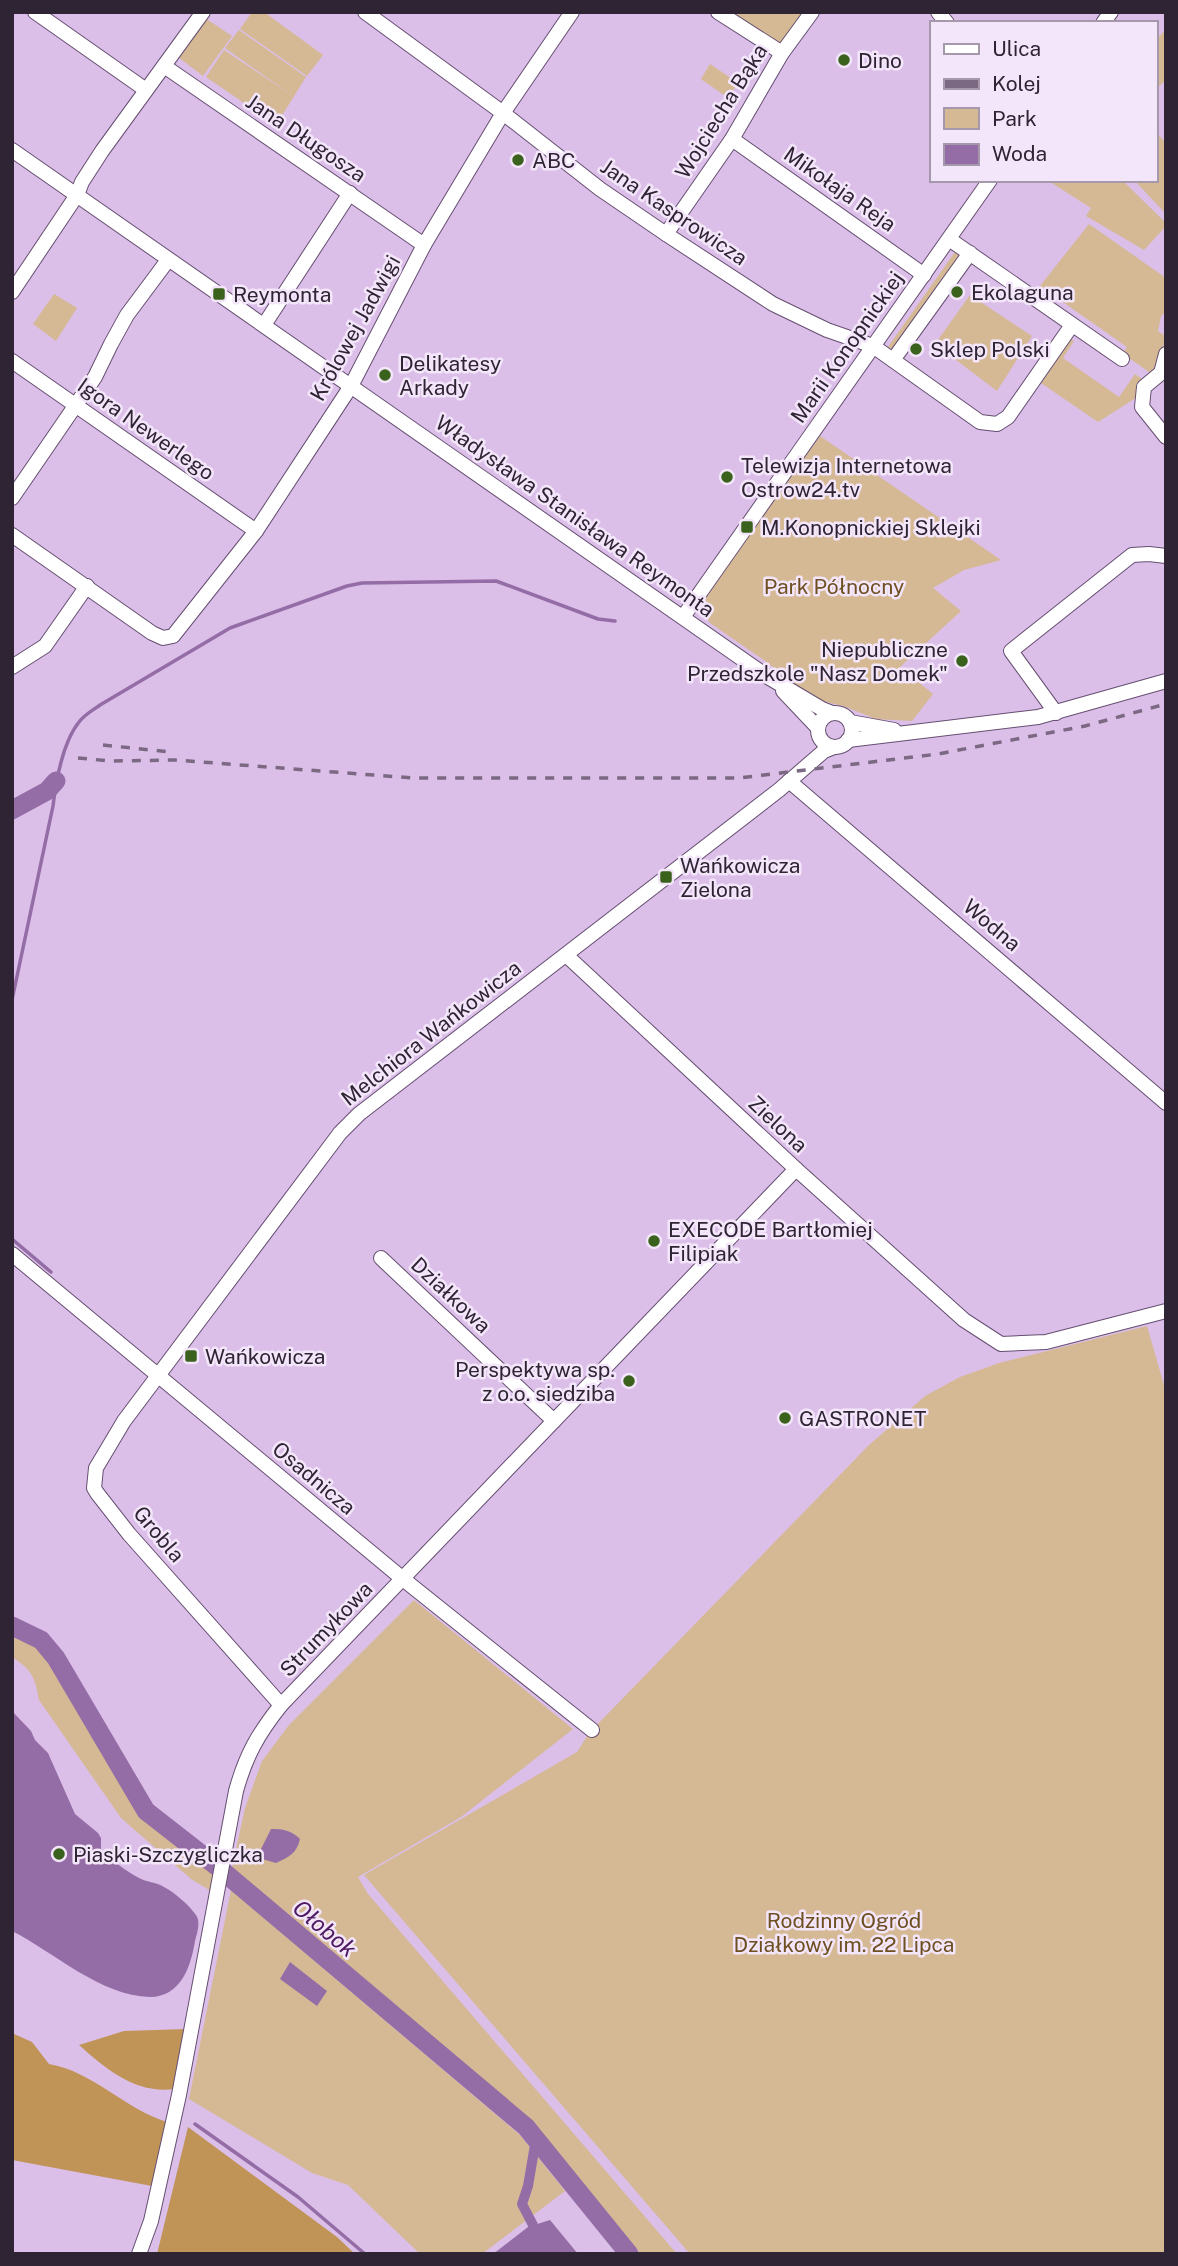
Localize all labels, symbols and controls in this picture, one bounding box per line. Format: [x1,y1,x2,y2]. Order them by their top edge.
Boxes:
legend [930,21,1157,182]
text: Ulica [992,36,1041,61]
street label: Wojciecha Bąka [670,39,772,183]
place label: Dino [858,48,902,73]
marker: Dino [836,52,852,68]
text: Kolej [992,71,1041,96]
street label: Jana Długosza [241,89,371,187]
text: Park [992,106,1037,131]
street label: Mikołaja Reja [779,141,901,237]
text: Woda [992,141,1047,166]
place label: ABC [532,148,575,173]
marker: ABC [510,152,526,168]
street label: Jana Kasprowicza [596,154,752,270]
street label: Królowej Jadwigi [305,251,405,405]
street label: Marii Konopnickiej [785,266,909,428]
place label: Ekolaguna [971,280,1074,305]
place label: Reymonta [233,282,331,307]
marker: Ekolaguna [949,284,965,300]
marker: Reymonta [211,286,227,302]
place label: Sklep Polski [930,337,1050,362]
marker: Sklep Polski [908,341,924,357]
place label: Delikatesy Arkady [399,351,501,400]
marker: Delikatesy Arkady [377,367,393,383]
street label: Igora Newerlego [73,373,219,485]
street label: Władysława Stanisława Reymonta [431,410,719,622]
place label: Telewizja Internetowa Ostrow24.tv [741,453,952,502]
marker: Telewizja Internetowa Ostrow24.tv [719,469,735,485]
place label: M.Konopnickiej Sklejki [761,515,981,540]
marker: M.Konopnickiej Sklejki [739,519,755,535]
park label: Park Północny [764,574,904,599]
place label: Niepubliczne Przedszkole "Nasz Domek" [687,637,948,686]
marker: Niepubliczne Przedszkole "Nasz Domek" [954,653,970,669]
place label: Wańkowicza Zielona [680,853,800,902]
marker: Wańkowicza Zielona [658,869,674,885]
street label: Wodna [958,894,1026,956]
street label: Melchiora Wańkowicza [336,955,526,1111]
street label: Zielona [743,1090,813,1158]
place label: EXECODE Bartłomiej Filipiak [668,1217,873,1266]
marker: EXECODE Bartłomiej Filipiak [646,1233,662,1249]
street label: Działkowa [406,1252,496,1338]
place label: Wańkowicza [205,1344,325,1369]
marker: Wańkowicza [183,1348,199,1364]
place label: Perspektywa sp. z o.o. siedziba [455,1357,615,1406]
marker: Perspektywa sp. z o.o. siedziba [621,1373,637,1389]
place label: GASTRONET [799,1406,926,1431]
marker: GASTRONET [777,1410,793,1426]
street label: Osadnicza [267,1436,361,1520]
street label: Grobla [128,1501,190,1567]
street label: Strumykowa [275,1576,377,1682]
place label: Piaski-Szczygliczka [73,1842,263,1867]
marker: Piaski-Szczygliczka [51,1846,67,1862]
water label: Ołobok [288,1894,363,1963]
park label: Rodzinny Ogród Działkowy im. 22 Lipca [734,1908,954,1957]

